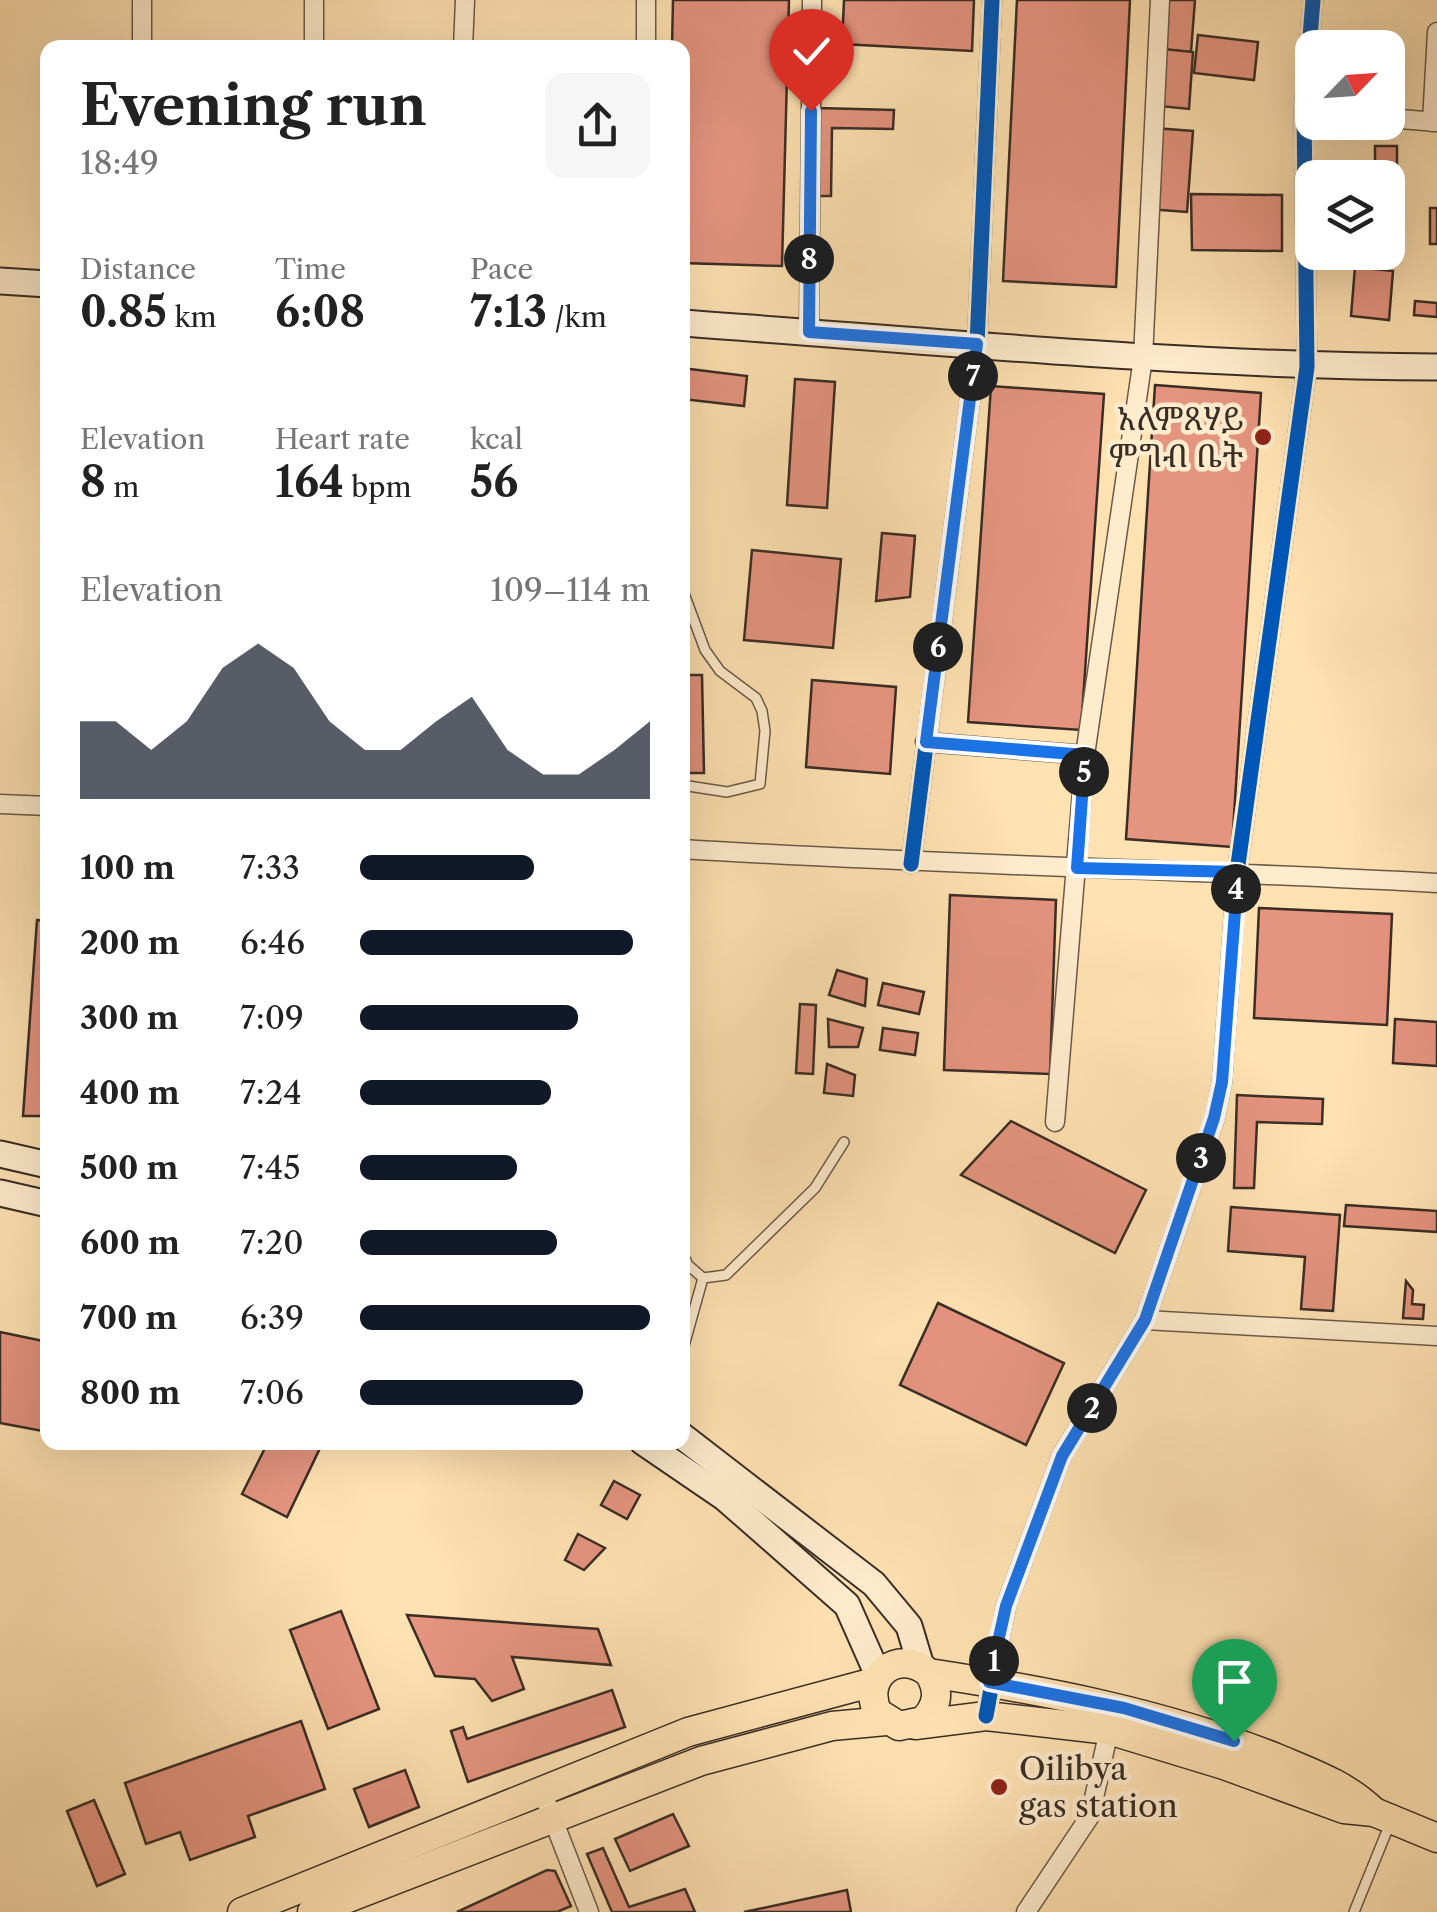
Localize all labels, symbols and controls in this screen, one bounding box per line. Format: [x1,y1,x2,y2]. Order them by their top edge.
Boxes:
pin [769,9,854,112]
icon: check [784,24,839,79]
north arrow [1295,30,1405,140]
map controls [1295,30,1405,270]
text: Evening run [80,72,427,139]
button: share [545,73,650,178]
text: 18:49 [80,143,159,182]
button: layers [1295,160,1405,270]
pin: 8 [784,234,834,284]
text: 8 [800,242,818,276]
text: Distance [80,252,196,286]
text: Time [275,252,346,286]
text: Pace [470,252,533,286]
text: 0.85 [80,286,167,338]
text: 6:08 [275,286,365,338]
text: 7:13 [470,286,547,338]
text: km [167,300,217,334]
text: /km [547,300,607,334]
pin: 7 [948,351,998,401]
text: 7 [966,359,980,393]
place label: አለምጸሃይ ምግብ ቤት [1109,399,1243,475]
text: Elevation [80,422,205,456]
text: Heart rate [275,422,410,456]
text: kcal [470,422,523,456]
marker: አለምጸሃይ ምግብ ቤት [1252,426,1274,448]
text: 8 [80,456,106,508]
text: 164 [275,456,344,508]
text: 56 [470,456,518,508]
text: m [106,470,139,504]
text: bpm [344,470,412,504]
text: Elevation [80,570,223,609]
text: 109–114 m [490,570,650,609]
pin: 6 [913,622,963,672]
text: 6 [930,630,946,664]
pin: 5 [1059,747,1109,797]
text: 5 [1076,755,1092,789]
text: 100 m [80,848,175,887]
text: 7:33 [240,848,300,887]
pin: 4 [1211,864,1261,914]
text: 4 [1228,872,1244,906]
text: 200 m [80,923,180,962]
text: 6:46 [240,923,305,962]
text: 300 m [80,998,179,1037]
text: 7:09 [240,998,304,1037]
text: 400 m [80,1073,180,1112]
text: 7:24 [240,1073,302,1112]
pin: 3 [1176,1133,1226,1183]
text: 3 [1193,1141,1209,1175]
text: 500 m [80,1148,178,1187]
text: 7:45 [240,1148,301,1187]
text: 600 m [80,1223,180,1262]
text: 7:20 [240,1223,303,1262]
text: 700 m [80,1298,177,1337]
text: 6:39 [240,1298,304,1337]
text: 800 m [80,1373,180,1412]
text: 7:06 [240,1373,304,1412]
pin: 2 [1067,1383,1117,1433]
text: 2 [1084,1391,1100,1425]
pin: 1 [969,1636,1019,1686]
pin [1192,1639,1277,1742]
text: 1 [988,1644,1000,1678]
icon: arrive [1207,1654,1262,1709]
place label: Oilibya gas station [1019,1749,1178,1825]
marker: Oilibya gas station [988,1776,1010,1798]

